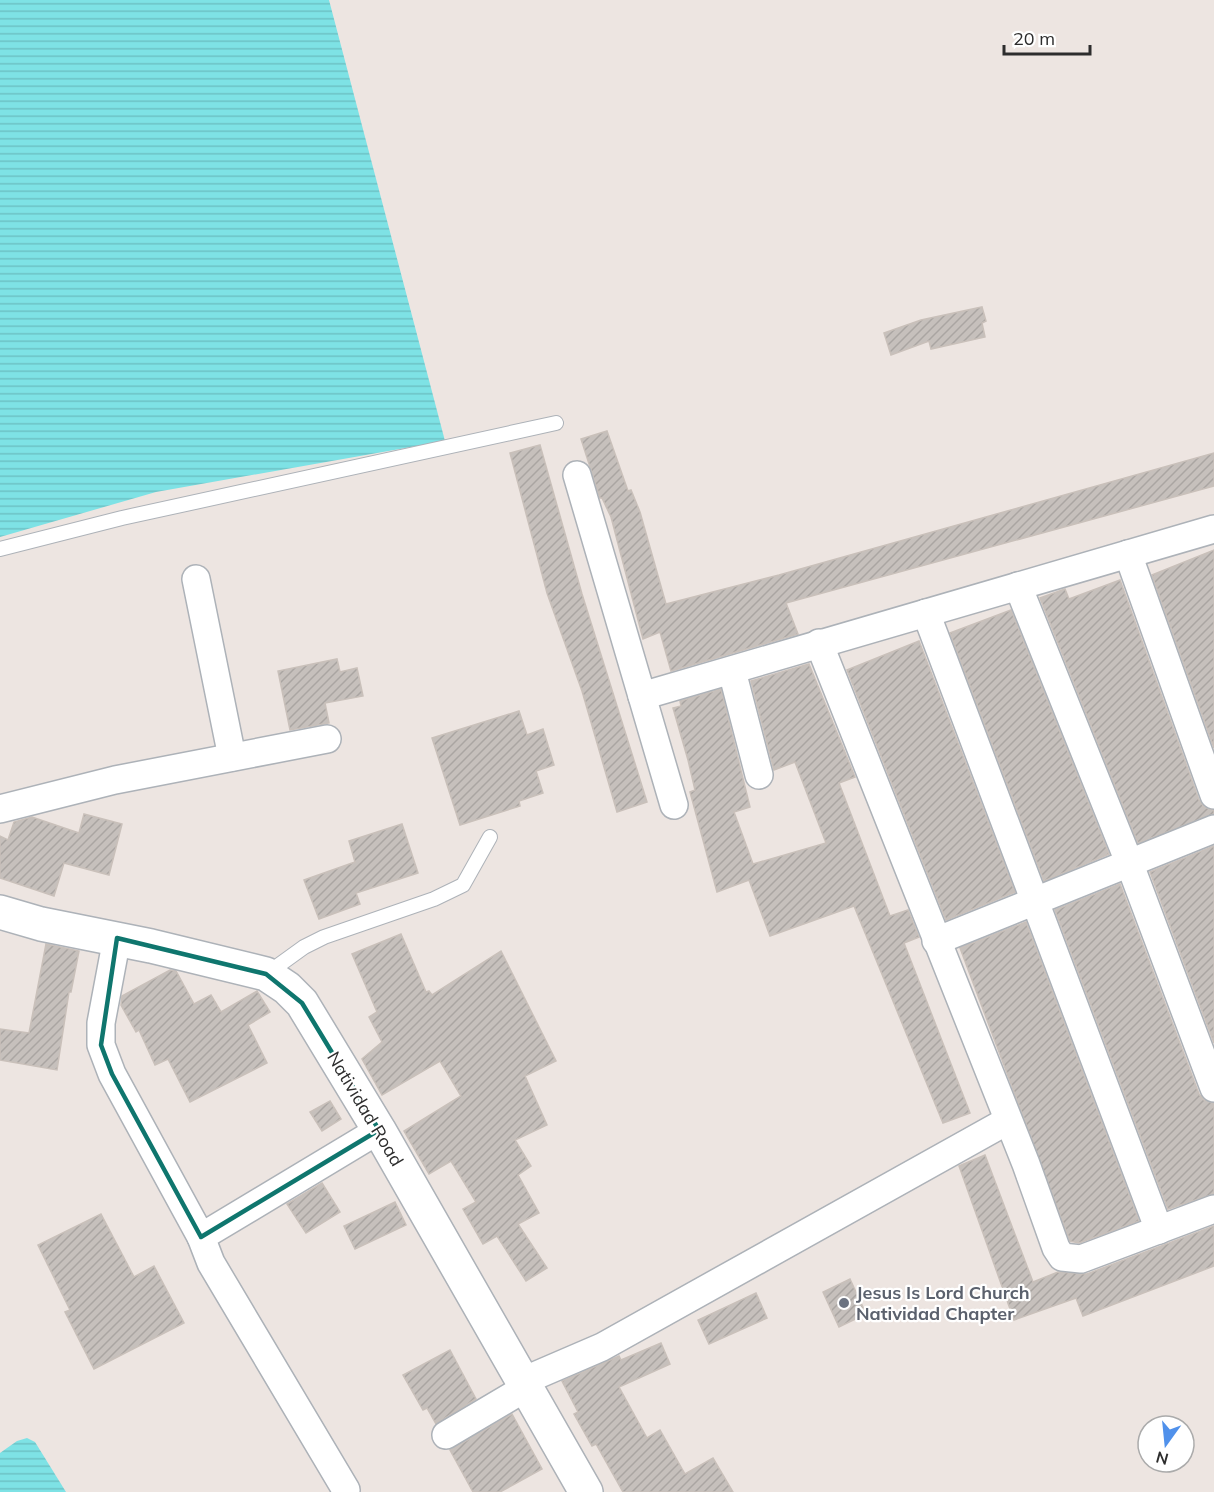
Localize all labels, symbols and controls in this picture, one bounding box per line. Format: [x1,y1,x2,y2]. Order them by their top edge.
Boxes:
scale bar [1004,18,1090,56]
text: 20 m [1013,27,1055,50]
street label: Natividad Road [322,1047,409,1170]
place label: Jesus Is Lord Church Natividad Chapter [856,1281,1030,1325]
marker: Jesus Is Lord Church Natividad Chapter [837,1296,851,1310]
north arrow [1136,1414,1196,1474]
text: N [1154,1447,1171,1470]

